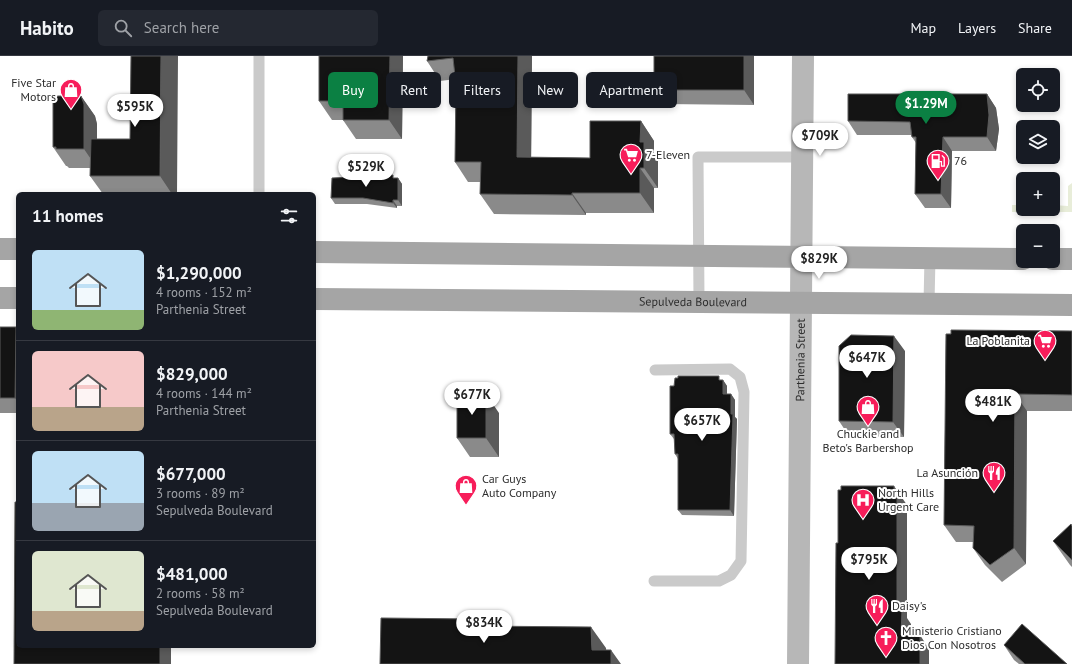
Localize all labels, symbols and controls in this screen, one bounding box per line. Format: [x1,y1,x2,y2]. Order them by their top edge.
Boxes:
search box [98,10,378,46]
text: Habito [20,16,74,40]
icon: search [112,17,134,39]
text: Search here [144,18,219,37]
text: Map [910,19,936,37]
text: Layers [958,19,996,37]
text: Share [1018,19,1052,37]
map controls [1016,68,1060,268]
button: locate [1016,68,1060,112]
chip: Buy [328,72,378,108]
chip: Rent [386,72,441,108]
chip: Filters [449,72,515,108]
chip: New [523,72,578,108]
chip: Apartment [586,72,677,108]
place label: Five Star Motors [11,75,56,104]
shop icon: Five Star Motors [58,77,84,110]
pin: $1.29M [893,91,959,125]
pin: $595K [107,94,163,128]
text: $1.29M [904,95,948,112]
text: $595K [116,98,154,115]
button: layers [1016,120,1060,164]
pin: $709K [792,123,848,157]
text: $709K [801,127,839,144]
supermarket icon: 7-Eleven [618,142,644,175]
place label: 7-Eleven [646,147,690,162]
fuel station icon: 76 [925,148,951,181]
place label: 76 [954,153,967,168]
pin: $529K [338,154,394,188]
text: $529K [347,158,385,175]
button: + [1016,172,1060,216]
text: 11 homes [32,205,103,227]
icon: filters [278,205,300,227]
button: − [1016,224,1060,268]
pin: $829K [791,246,847,280]
text: $829K [800,250,838,267]
text: $1,290,000 [156,262,242,284]
icon: home [64,266,112,314]
text: 4 rooms · 152 m² [156,284,252,301]
street label: Sepulveda Boulevard [639,294,747,309]
text: Parthenia Street [156,301,246,318]
street label: Parthenia Street [792,318,808,402]
supermarket icon: La Poblanita [1032,328,1058,361]
place label: La Poblanita [966,333,1030,348]
pin: $647K [839,345,895,379]
text: $647K [848,349,886,366]
text: $829,000 [156,363,228,385]
icon: home [64,367,112,415]
pin: $677K [444,382,500,416]
text: 4 rooms · 144 m² [156,385,252,402]
text: $677K [453,386,491,403]
pin: $481K [965,389,1021,423]
text: $481K [974,393,1012,410]
shop icon: Chuckie and Beto's Barbershop [855,394,881,427]
text: Parthenia Street [156,402,246,419]
pin: $657K [674,408,730,442]
text: $657K [683,412,721,429]
place label: Chuckie and Beto's Barbershop [822,426,914,455]
restaurant icon: La Asunción [981,460,1007,493]
text: $677,000 [156,463,226,485]
place label: La Asunción [917,465,978,480]
icon: home [64,467,112,515]
place label: Car Guys Auto Company [482,471,557,500]
shop icon: Car Guys Auto Company [453,473,479,506]
text: 3 rooms · 89 m² [156,485,245,502]
place label: North Hills Urgent Care [878,485,939,514]
hospital icon: North Hills Urgent Care [850,487,876,520]
text: Sepulveda Boulevard [156,502,273,519]
pin: $795K [841,547,897,581]
text: $795K [850,551,888,568]
text: $481,000 [156,563,228,585]
icon: home [64,567,112,615]
text: 2 rooms · 58 m² [156,585,245,602]
restaurant icon: Daisy's [864,593,890,626]
place label: Daisy's [892,598,927,613]
text: Sepulveda Boulevard [156,602,273,619]
pin: $834K [456,610,512,644]
text: $834K [465,614,503,631]
place label: Ministerio Cristiano Dios Con Nosotros [902,623,1002,652]
church icon: Ministerio Cristiano Dios Con Nosotros [873,625,899,658]

